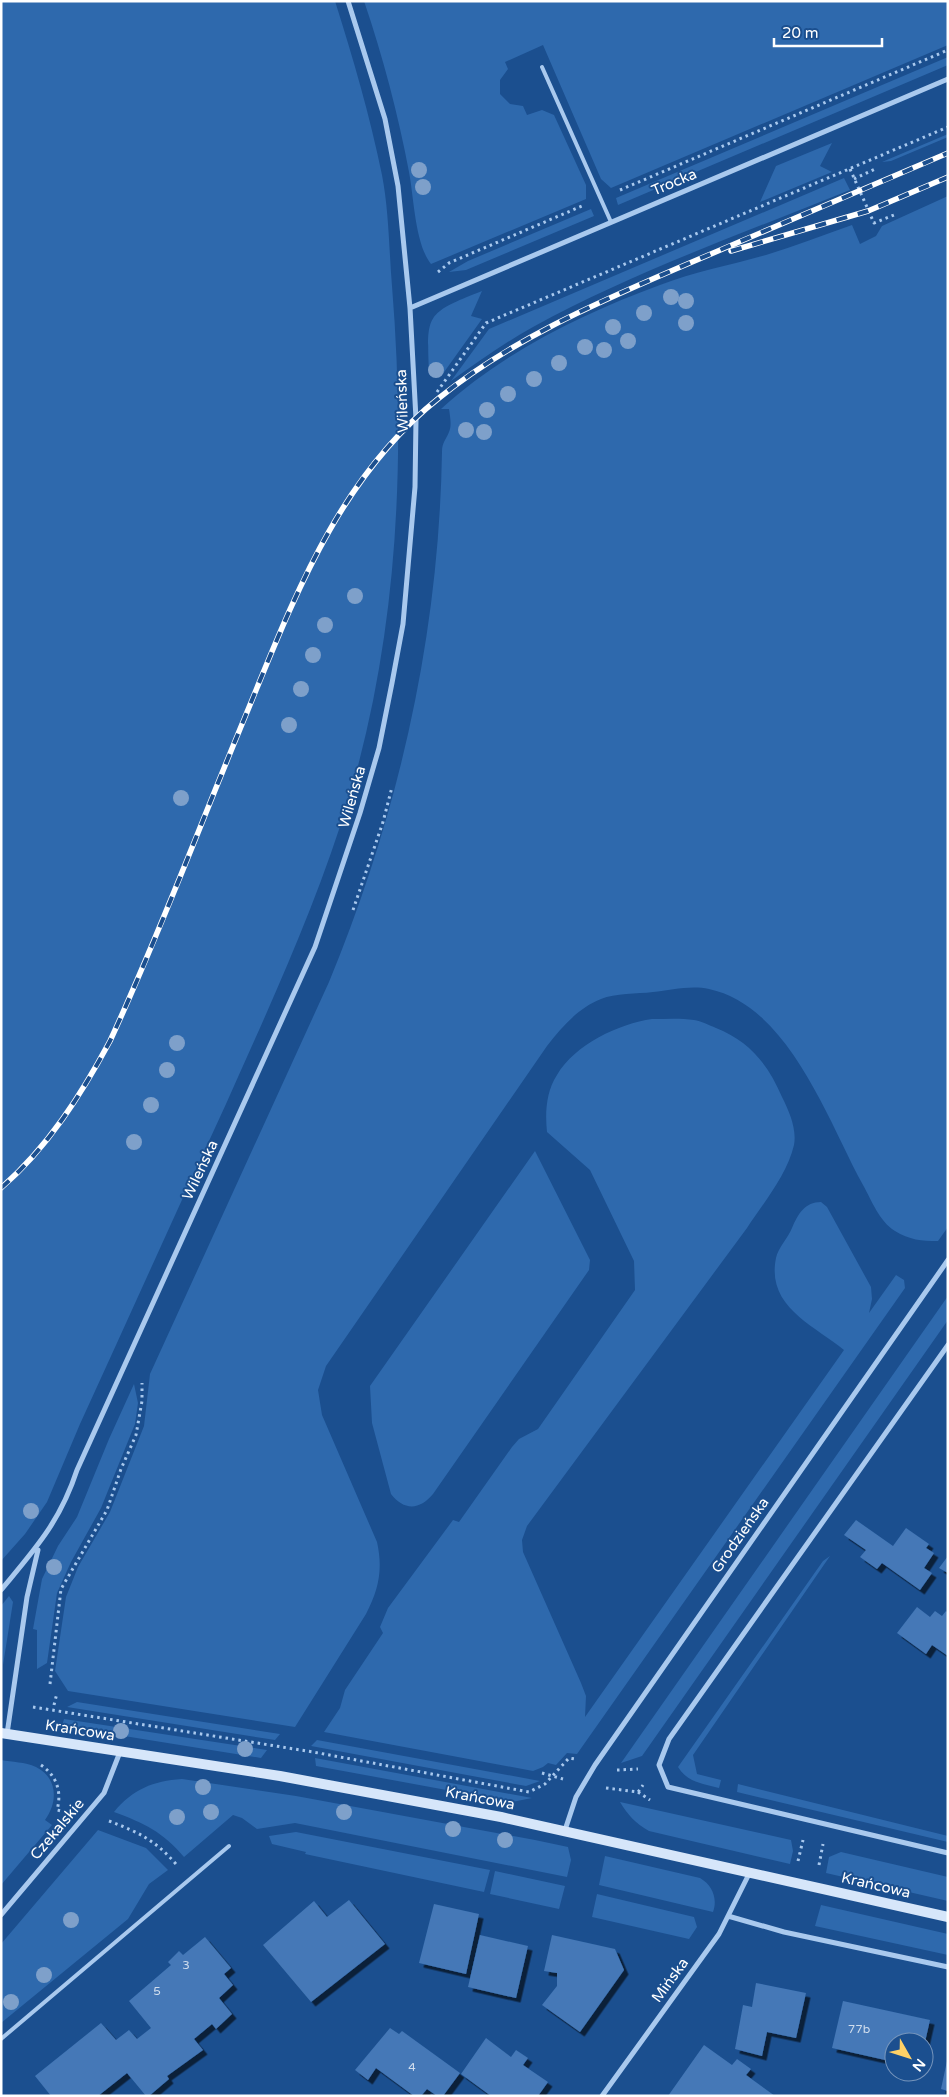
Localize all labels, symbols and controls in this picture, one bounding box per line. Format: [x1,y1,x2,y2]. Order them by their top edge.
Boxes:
scale bar [774,15,882,47]
text: 20 m [782,24,819,42]
street label: Trocka [649,164,699,200]
street label: Wileńska [392,369,412,433]
street label: Wileńska [335,764,369,830]
street label: Wileńska [178,1137,222,1203]
street label: Grodzieńska [707,1494,773,1576]
street label: Krańcowa [44,1716,116,1744]
street label: Krańcowa [444,1782,516,1814]
street label: Czekalskie [26,1795,88,1863]
street label: Krańcowa [840,1868,912,1902]
street label: Mińska [648,1954,692,2006]
house number: 3 [182,1958,190,1972]
house number: 5 [153,1984,161,1998]
house number: 77b [848,2022,870,2036]
north arrow [884,2032,934,2082]
text: N [909,2055,929,2075]
house number: 4 [408,2060,416,2074]

